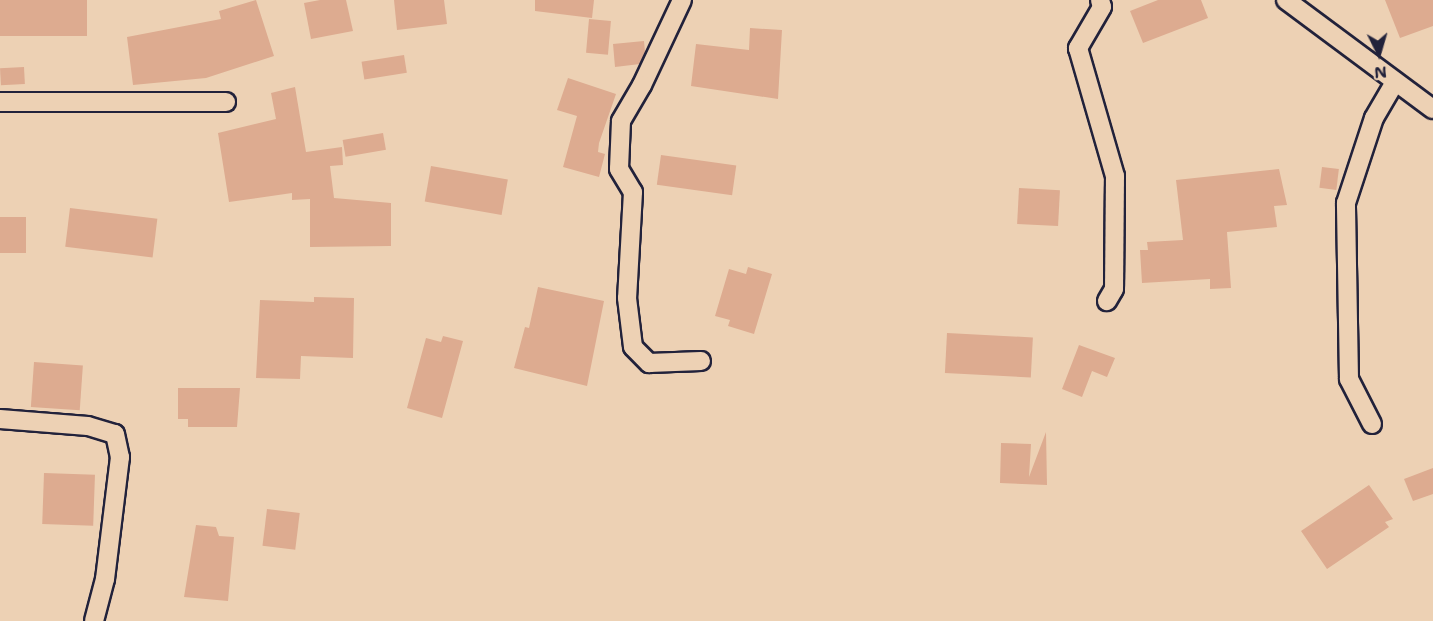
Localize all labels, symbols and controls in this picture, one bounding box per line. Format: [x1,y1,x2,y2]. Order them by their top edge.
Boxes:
north arrow [1349,24,1409,84]
text: N [1373,61,1388,83]

